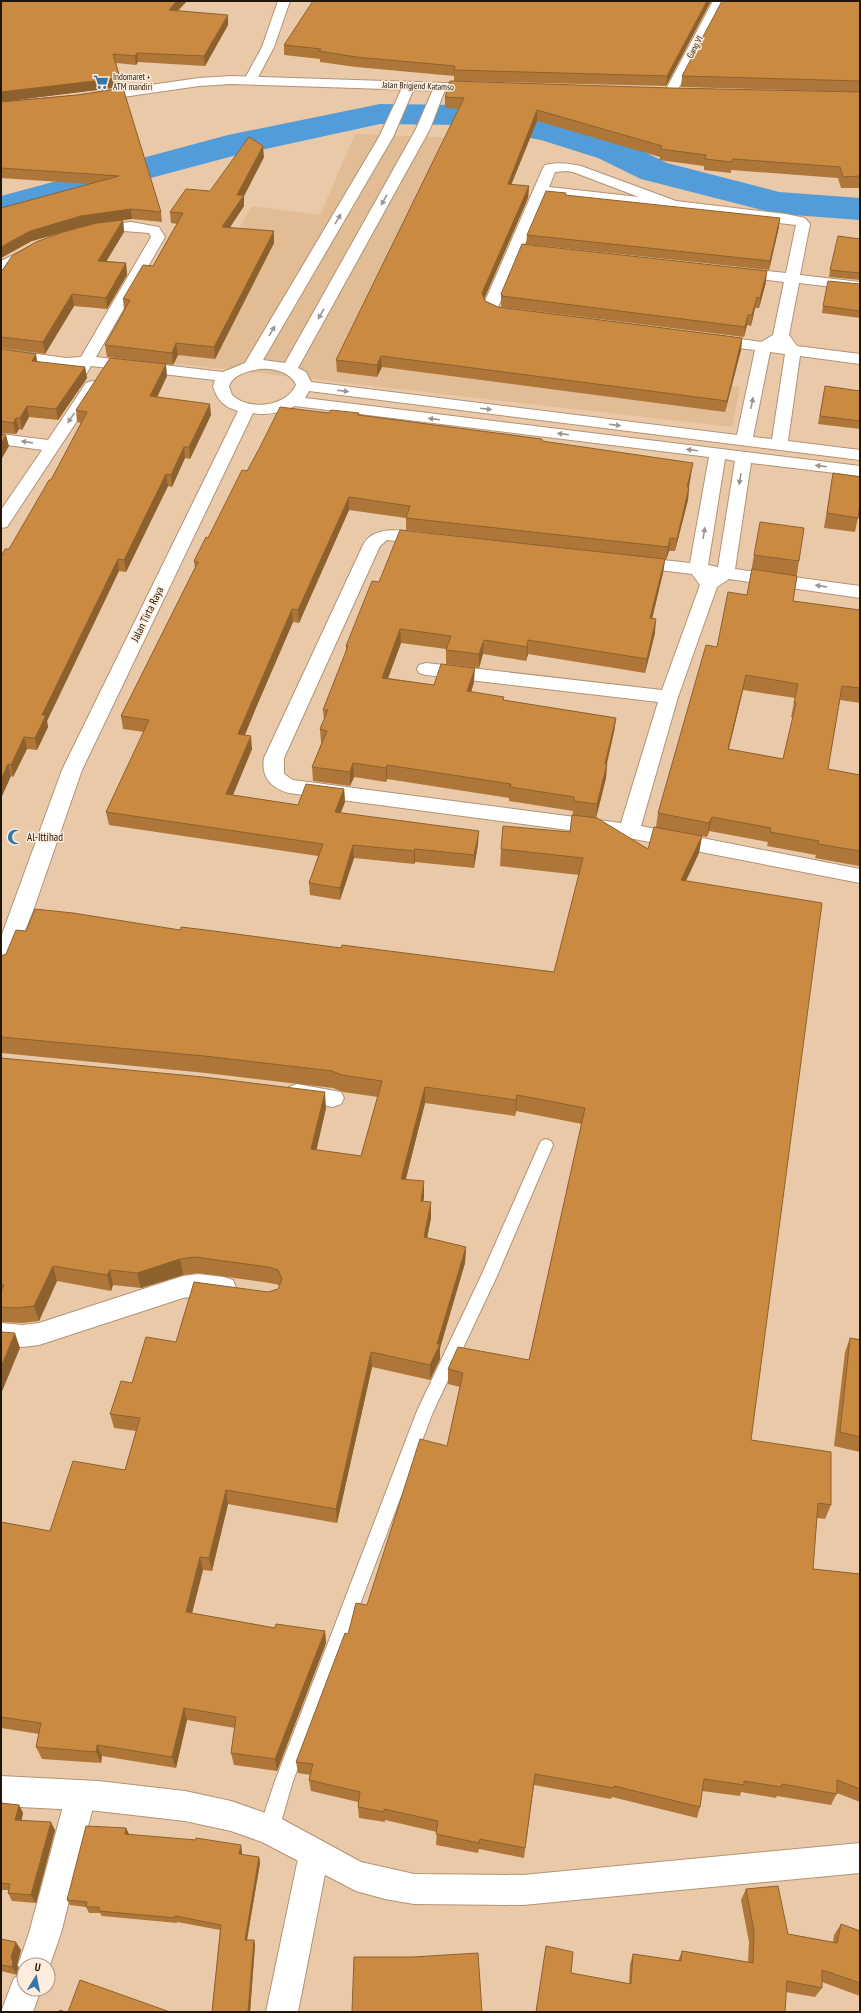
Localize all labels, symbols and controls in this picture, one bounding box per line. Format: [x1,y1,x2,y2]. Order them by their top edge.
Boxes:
street label: Gang VI [684,34,705,60]
place label: Indomaret + ATM mandiri [113,71,152,92]
supermarket icon: Indomaret + ATM mandiri [92,73,110,91]
street label: Jalan Brigjend Katamso [381,79,454,93]
one-way arrow [381,194,387,206]
one-way arrow [334,214,342,224]
one-way arrow [317,308,324,319]
one-way arrow [269,325,276,337]
one-way arrow [337,388,349,394]
one-way arrow [749,396,755,409]
one-way arrow [480,406,492,412]
one-way arrow [67,413,75,423]
one-way arrow [428,415,440,422]
one-way arrow [609,422,621,428]
one-way arrow [557,431,569,438]
one-way arrow [20,439,33,445]
one-way arrow [686,447,698,453]
one-way arrow [815,463,827,469]
one-way arrow [737,473,743,485]
one-way arrow [701,527,707,540]
one-way arrow [815,583,827,589]
street label: Jalan Tirta Raya [127,584,166,645]
mosque icon: Al-Ittihad [6,828,24,846]
place label: Al-Ittihad [27,830,63,844]
north arrow [16,1957,56,1997]
text: U [34,1960,42,1975]

